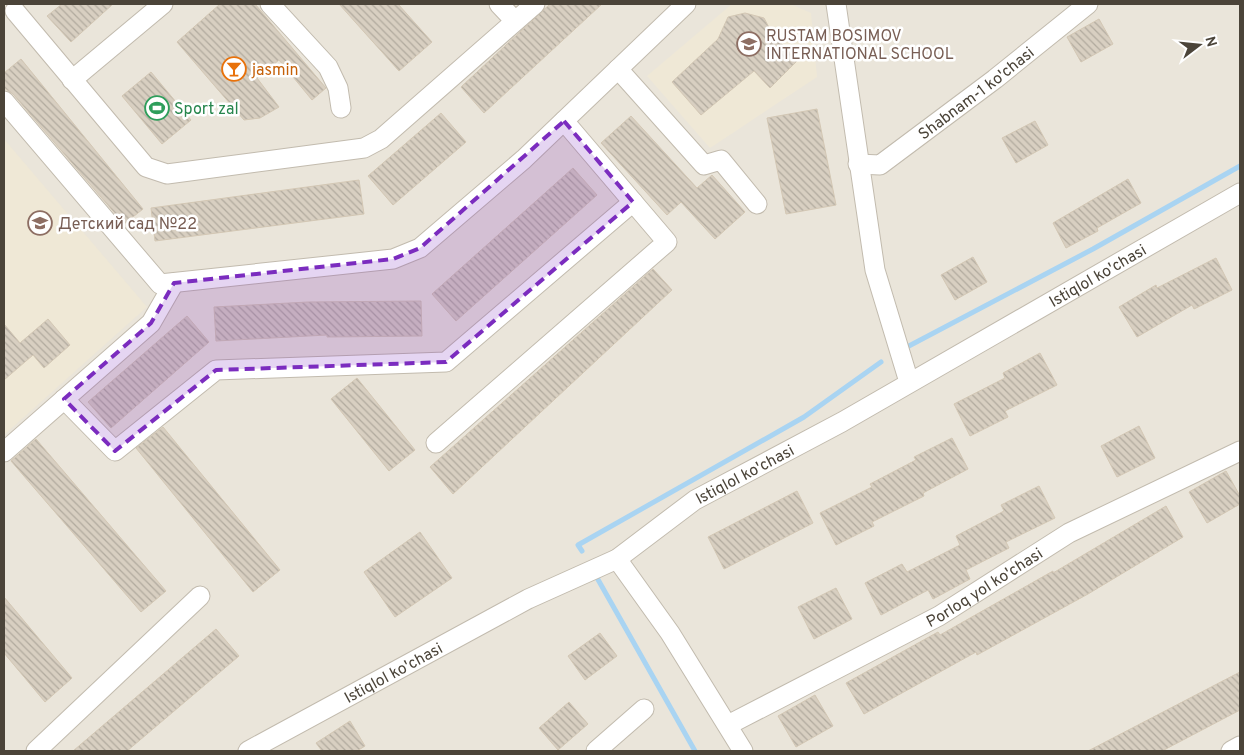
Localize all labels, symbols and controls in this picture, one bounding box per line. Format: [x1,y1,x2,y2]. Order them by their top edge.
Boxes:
north arrow [1174,20,1224,70]
place label: RUSTAM BOSIMOV INTERNATIONAL SCHOOL [766,27,954,65]
school or university icon: RUSTAM BOSIMOV INTERNATIONAL SCHOOL [736,31,762,57]
text: N [1200,35,1220,49]
street label: Shabnam-1 ko'chasi [915,43,1039,145]
bar icon: jasmin [221,56,247,82]
place label: jasmin [251,61,299,81]
sports icon: Sport zal [144,95,170,121]
place label: Sport zal [174,100,239,120]
school or university icon: Детский сад №22 [27,210,53,236]
place label: Детский сад №22 [58,215,197,235]
street label: Istiqlol ko'chasi [1046,241,1151,313]
street label: Istiqlol ko'chasi [693,441,798,510]
street label: Porloq yol ko'chasi [923,544,1047,633]
street label: Istiqlol ko'chasi [341,639,447,709]

